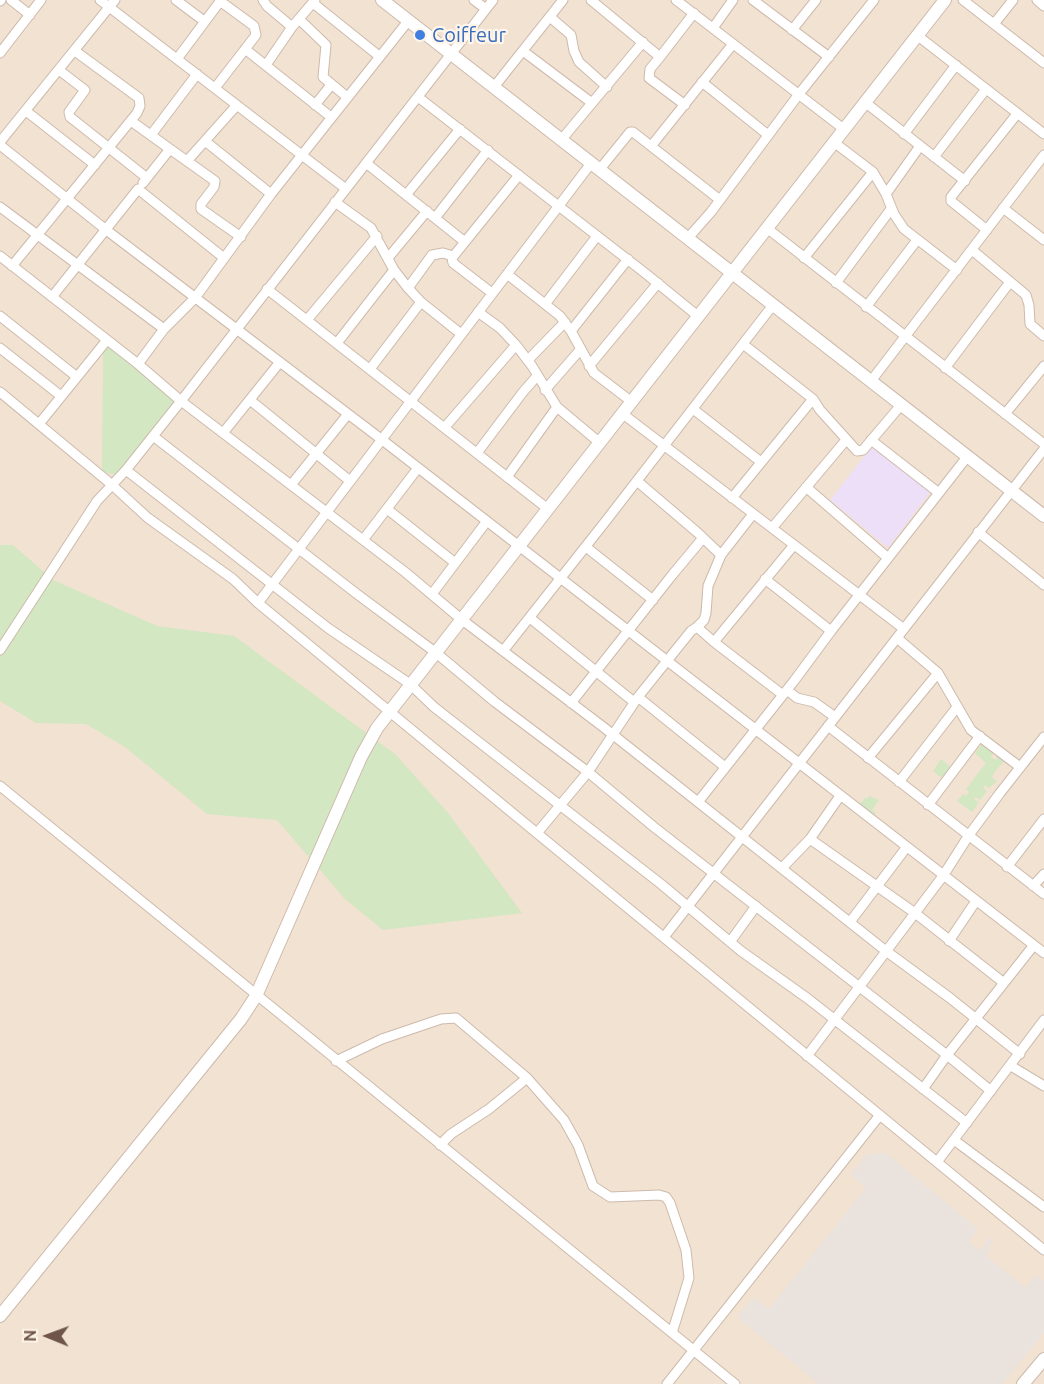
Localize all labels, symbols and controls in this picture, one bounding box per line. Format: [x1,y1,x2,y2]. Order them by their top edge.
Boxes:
place label: Coiffeur [432,23,506,47]
marker: Coiffeur [413,28,427,42]
north arrow [18,1306,78,1366]
text: N [21,1330,39,1342]

